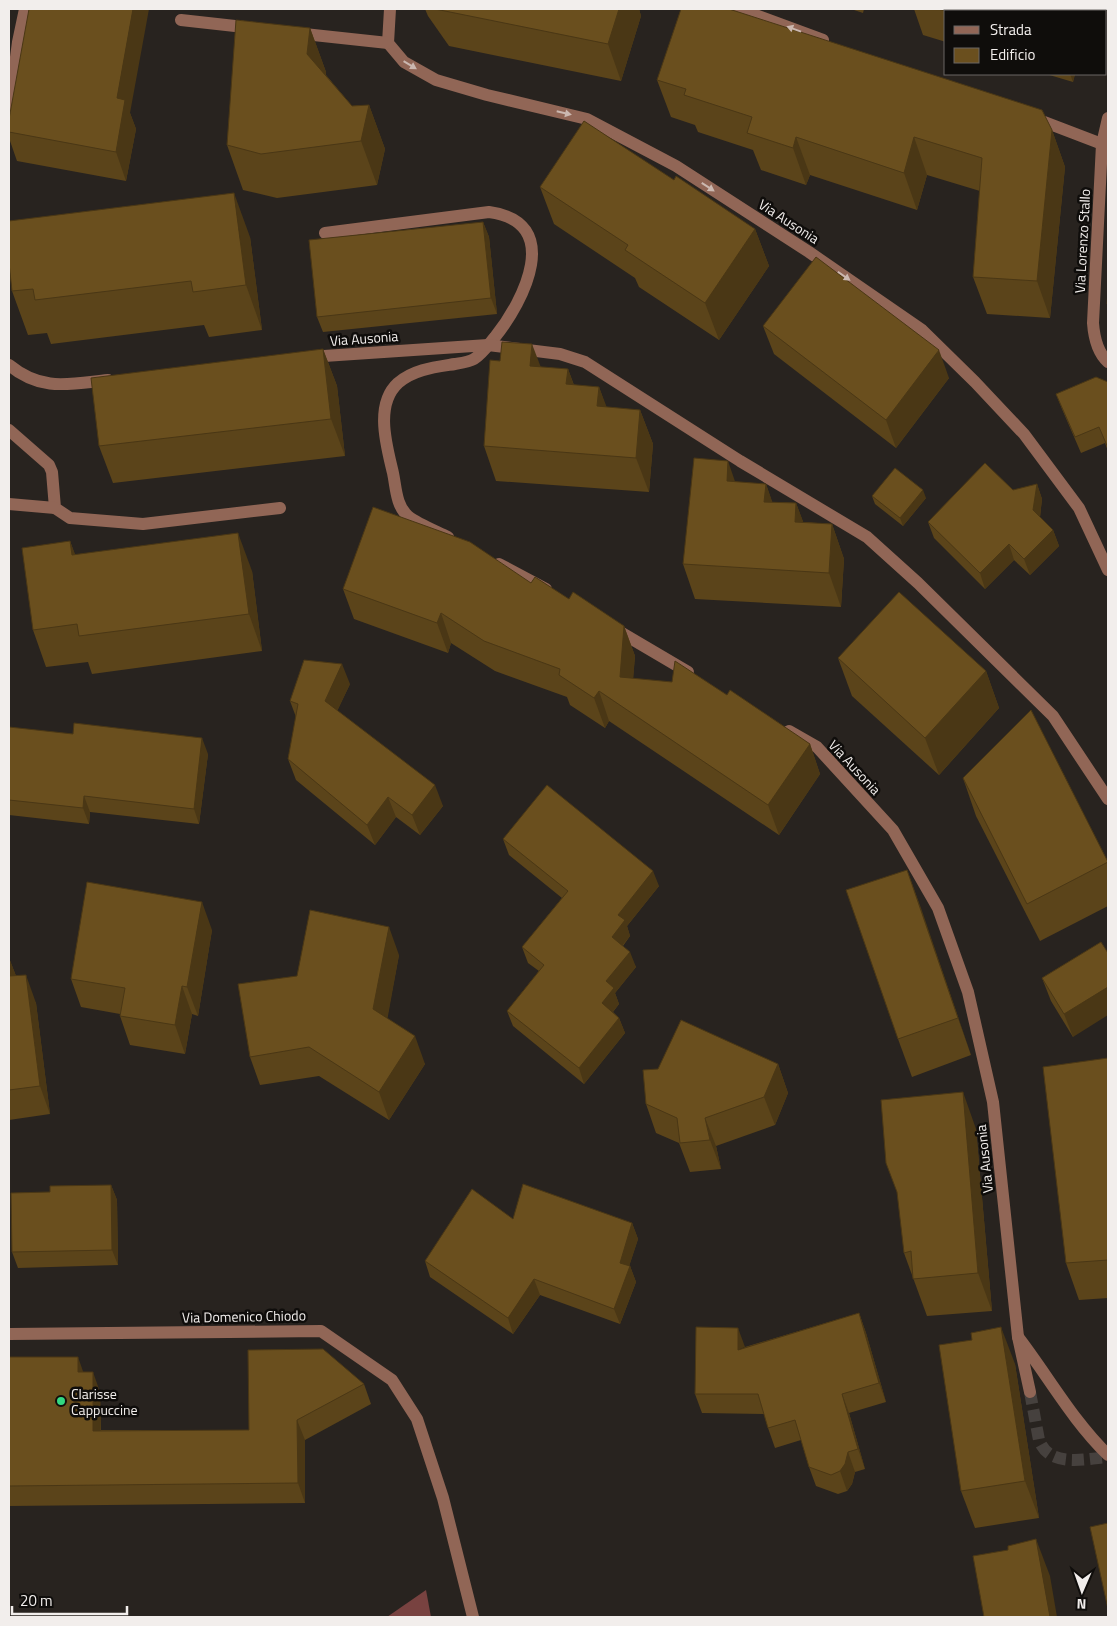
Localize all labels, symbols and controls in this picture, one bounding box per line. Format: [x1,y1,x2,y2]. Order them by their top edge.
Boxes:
legend [944,10,1107,75]
text: Strada [990,18,1032,41]
one-way arrow [786,25,801,33]
text: Edificio [990,43,1035,66]
one-way arrow [404,61,417,70]
one-way arrow [557,109,572,117]
one-way arrow [702,182,715,192]
street label: Via Lorenzo Stallo [1069,188,1095,294]
street label: Via Ausonia [755,194,823,248]
one-way arrow [837,271,851,281]
street label: Via Ausonia [329,325,399,351]
street label: Via Ausonia [824,735,886,799]
street label: Via Ausonia [970,1124,998,1194]
street label: Via Domenico Chiodo [182,1304,306,1328]
place label: Clarisse Cappuccine [71,1383,138,1420]
marker: Clarisse Cappuccine [55,1395,67,1407]
north arrow [1057,1566,1107,1616]
scale bar [12,1584,128,1616]
text: 20 m [20,1589,53,1612]
text: N [1076,1594,1087,1615]

